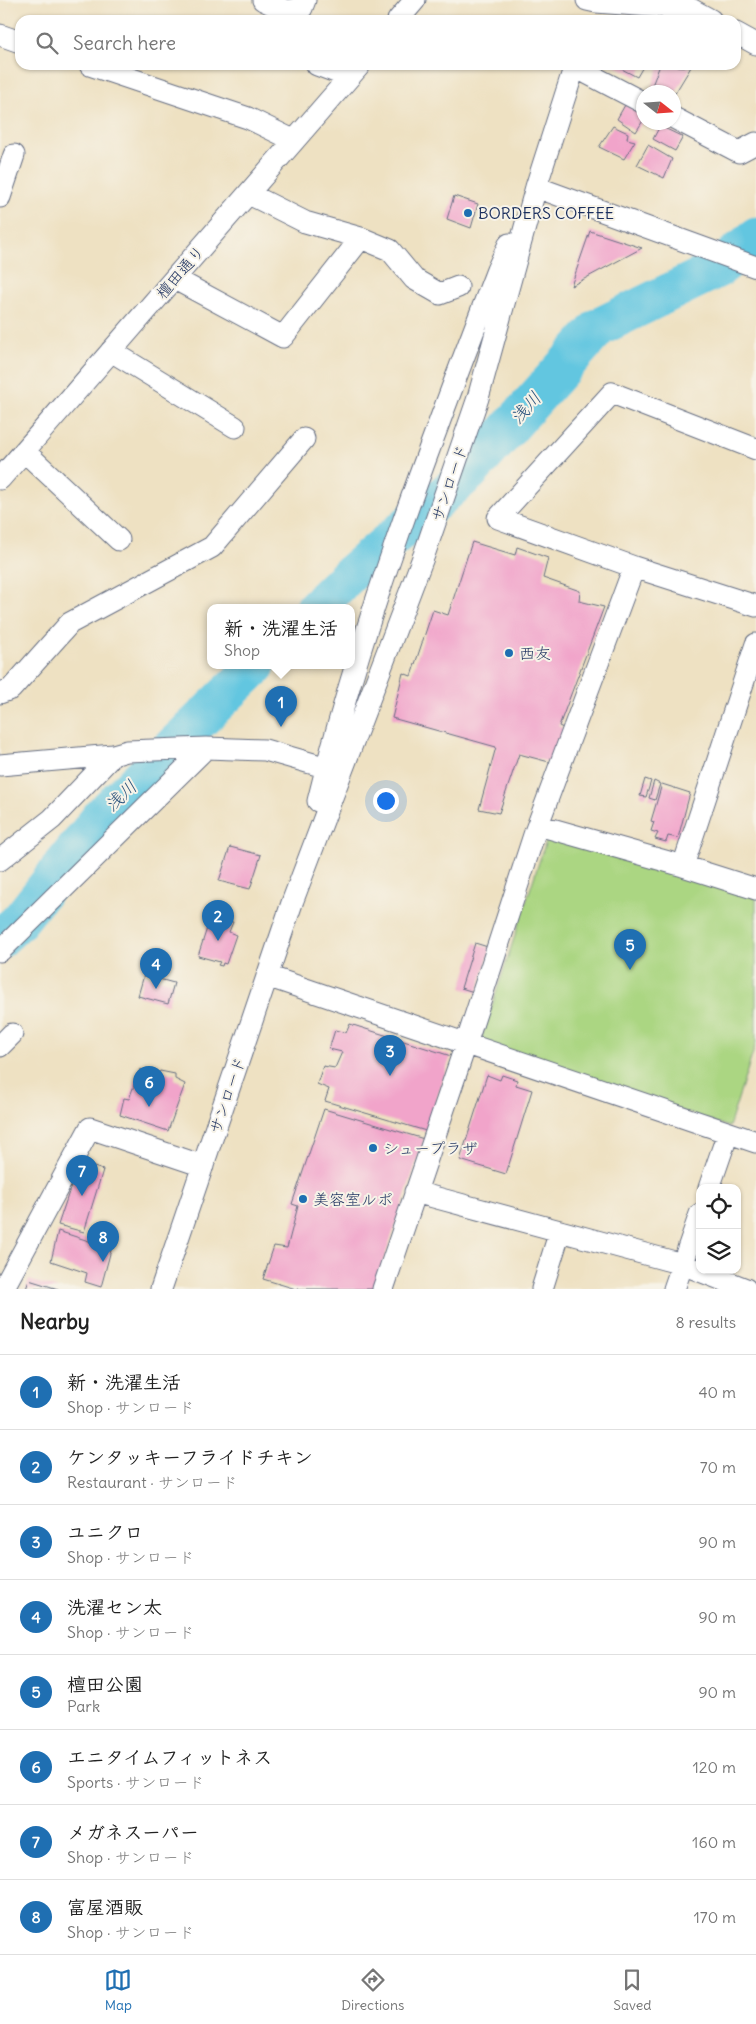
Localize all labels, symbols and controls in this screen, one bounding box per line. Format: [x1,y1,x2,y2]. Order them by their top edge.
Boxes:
search box [15,15,741,70]
icon: search [33,29,61,57]
text: Search here [73,31,176,55]
north arrow [636,85,681,130]
place label: BORDERS COFFEE [478,203,614,223]
marker: BORDERS COFFEE [462,207,474,219]
street label: 檀田通り [151,241,209,303]
water label: 浅川 [505,387,546,429]
street label: サンロード [427,442,471,524]
popup [207,604,355,669]
text: 新・洗濯生活 [224,616,338,640]
text: Shop [224,640,260,660]
place label: 西友 [519,643,551,663]
marker: 西友 [503,647,515,659]
pin: 1 [265,686,297,727]
water label: 浅川 [100,775,142,816]
your location [373,788,399,814]
pin: 2 [202,900,234,941]
pin: 5 [614,929,646,970]
pin: 4 [140,948,172,989]
pin: 3 [374,1035,406,1076]
street label: サンロード [205,1054,249,1136]
pin: 6 [133,1066,165,1107]
place label: シュープラザ [383,1138,477,1158]
marker: シュープラザ [367,1142,379,1154]
pin: 7 [66,1155,98,1196]
map controls [696,1184,741,1274]
button: locate [696,1184,741,1229]
place label: 美容室ルポ [313,1189,393,1209]
marker: 美容室ルポ [297,1193,309,1205]
pin: 8 [87,1221,119,1262]
button: layers [696,1229,741,1274]
text: Nearby [20,1308,90,1335]
text: 8 results [675,1312,736,1332]
text: 新・洗濯生活 [67,1370,181,1394]
text: 1 [33,1382,39,1402]
text: 40 m [698,1382,736,1402]
text: Shop · サンロード [67,1397,194,1417]
text: ケンタッキーフライドチキン [67,1445,313,1469]
text: 2 [32,1457,40,1477]
text: 70 m [700,1457,736,1477]
text: Restaurant · サンロード [67,1472,238,1492]
text: ユニクロ [67,1520,143,1544]
text: 3 [31,1532,41,1552]
text: 90 m [698,1532,736,1552]
text: Shop · サンロード [67,1547,194,1567]
text: 洗濯セン太 [67,1595,162,1619]
text: 4 [31,1607,41,1627]
text: 90 m [698,1607,736,1627]
text: Shop · サンロード [67,1622,194,1642]
text: 檀田公園 [67,1672,143,1696]
text: 5 [31,1682,41,1702]
text: 90 m [698,1682,736,1702]
text: Park [67,1696,100,1716]
text: エニタイムフィットネス [67,1745,272,1769]
text: 6 [31,1757,41,1777]
text: 120 m [693,1757,736,1777]
text: Sports · サンロード [67,1772,204,1792]
text: メガネスーパー [67,1820,199,1844]
text: 7 [32,1832,40,1852]
text: 160 m [692,1832,736,1852]
text: Shop · サンロード [67,1847,194,1867]
text: 富屋酒販 [67,1895,143,1919]
text: 8 [31,1907,41,1927]
text: 170 m [693,1907,736,1927]
text: Shop · サンロード [67,1922,194,1942]
tab: Map [104,1966,132,2014]
tab: Directions [341,1966,404,2014]
tab: Saved [613,1966,652,2014]

